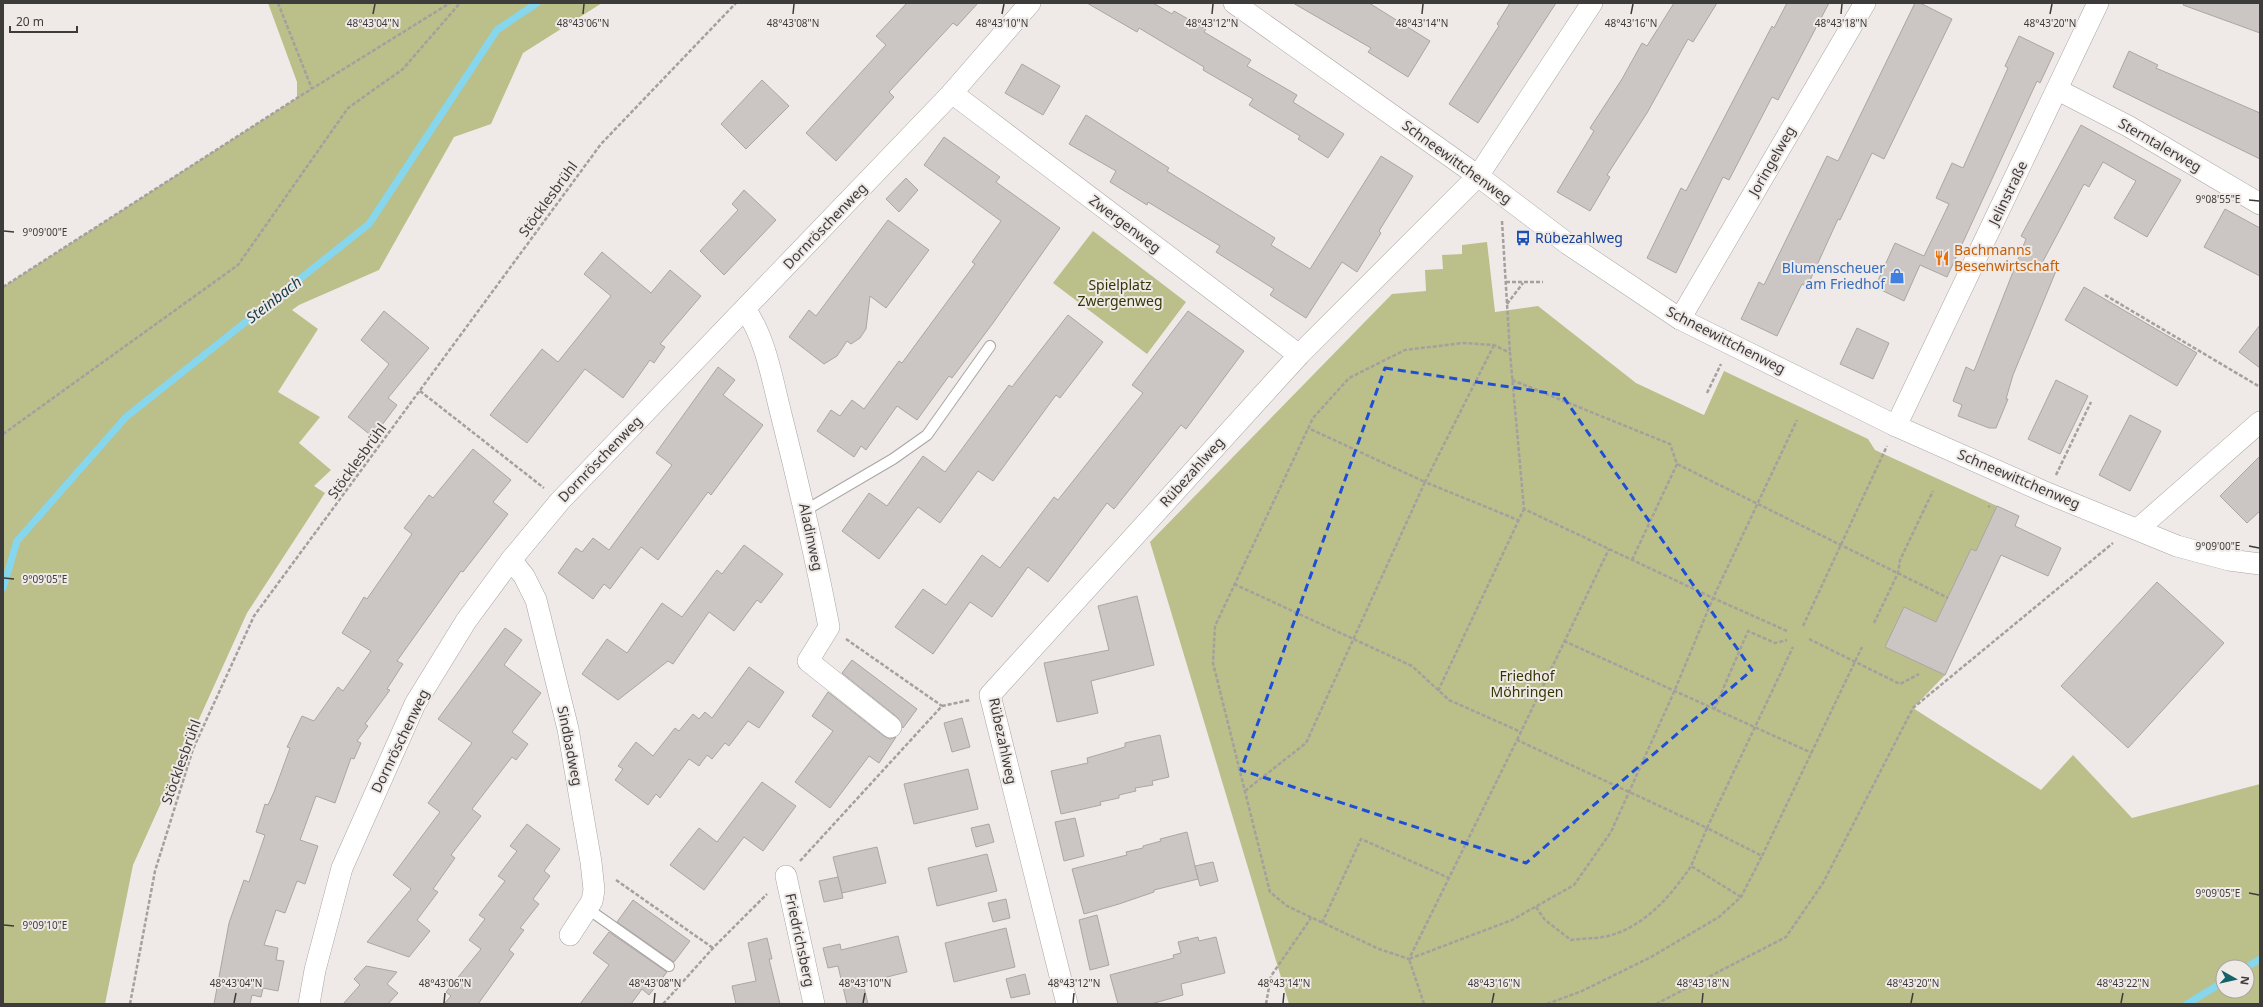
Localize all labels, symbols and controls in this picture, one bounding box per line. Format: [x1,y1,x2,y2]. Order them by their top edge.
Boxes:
scale bar [10,8,77,34]
text: 20 m [16,13,44,30]
text: 48°43'04"N [347,16,399,30]
text: 48°43'06"N [557,16,609,30]
text: 48°43'08"N [767,16,819,30]
text: 48°43'10"N [976,16,1028,30]
text: 48°43'12"N [1186,16,1238,30]
text: 48°43'14"N [1396,16,1448,30]
text: 48°43'16"N [1605,16,1657,30]
text: 48°43'18"N [1815,16,1867,30]
text: 48°43'20"N [2024,16,2076,30]
street label: Sterntalerweg [2115,113,2205,176]
street label: Schneewittchenweg [1399,115,1516,208]
street label: Joringelweg [1743,122,1799,201]
street label: Stöcklesbrühl [514,157,581,240]
street label: Jelinstraße [1983,157,2031,230]
street label: Dornröschenweg [778,178,871,273]
street label: Zwergenweg [1086,190,1165,257]
text: 9°08'55"E [2196,192,2240,206]
text: 9°09'00"E [23,225,67,239]
place label: Rübezahlweg [1535,228,1623,247]
bus stop icon: Rübezahlweg [1514,229,1532,247]
place label: Bachmanns Besenwirtschaft [1954,240,2060,275]
restaurant icon: Bachmanns Besenwirtschaft [1933,249,1951,267]
place label: Blumenscheuer am Friedhof [1782,258,1886,293]
shop icon: Blumenscheuer am Friedhof [1888,267,1906,285]
water label: Steinbach [242,271,305,327]
park label: Spielplatz Zwergenweg [1077,275,1163,310]
street label: Schneewittchenweg [1663,301,1789,378]
street label: Dornröschenweg [553,411,646,506]
street label: Stöcklesbrühl [323,419,390,502]
street label: Rübezahlweg [1155,433,1228,511]
street label: Schneewittchenweg [1955,444,2083,513]
street label: Aladinweg [795,501,828,573]
text: 9°09'00"E [2196,539,2240,553]
text: 9°09'05"E [23,572,67,586]
park label: Friedhof Möhringen [1490,666,1564,701]
street label: Dornröschenweg [366,686,433,796]
street label: Rübezahlweg [985,696,1022,786]
street label: Sindbadweg [553,704,588,788]
street label: Stöcklesbrühl [156,717,205,807]
text: 9°09'05"E [2196,886,2240,900]
street label: Friedrichsberg [781,891,820,989]
text: 9°09'10"E [23,918,67,932]
north arrow [2215,959,2255,999]
text: N [2237,975,2253,986]
text: 48°43'04"N [210,976,262,990]
text: 48°43'06"N [419,976,471,990]
text: 48°43'08"N [629,976,681,990]
text: 48°43'10"N [839,976,891,990]
text: 48°43'12"N [1048,976,1100,990]
text: 48°43'14"N [1258,976,1310,990]
text: 48°43'16"N [1468,976,1520,990]
text: 48°43'18"N [1677,976,1729,990]
text: 48°43'20"N [1887,976,1939,990]
text: 48°43'22"N [2097,976,2149,990]

